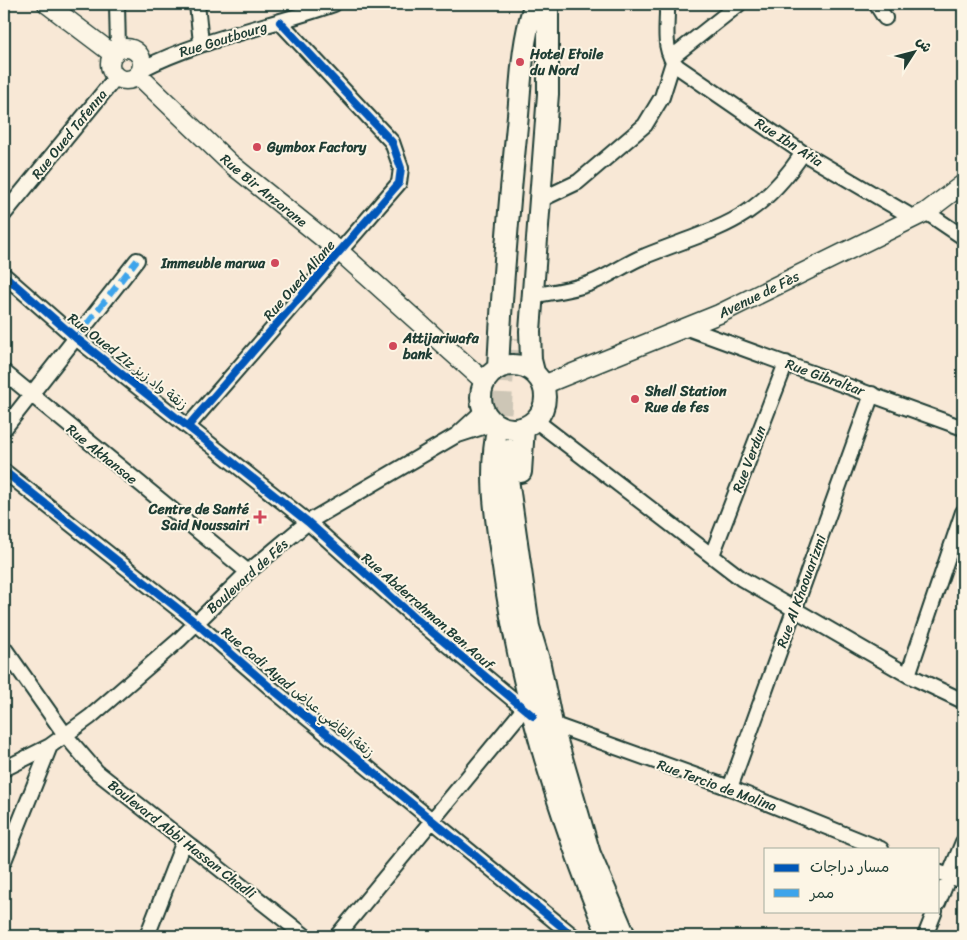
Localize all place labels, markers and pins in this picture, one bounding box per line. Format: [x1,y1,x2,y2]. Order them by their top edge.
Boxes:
place label: Hotel Etoile du Nord [529,42,604,83]
marker: Hotel Etoile du Nord [514,56,526,68]
place label: Gymbox Factory [266,135,367,160]
marker: Gymbox Factory [251,141,263,153]
place label: Immeuble marwa [160,251,266,276]
marker: Immeuble marwa [269,257,281,269]
place label: Attijariwafa bank [402,326,480,367]
marker: Attijariwafa bank [387,340,399,352]
place label: Shell Station Rue de fes [644,379,727,420]
marker: Shell Station Rue de fes [629,393,641,405]
place label: Centre de Santé Said Noussairi [148,497,250,538]
marker: Centre de Santé Said Noussairi [253,510,267,524]

